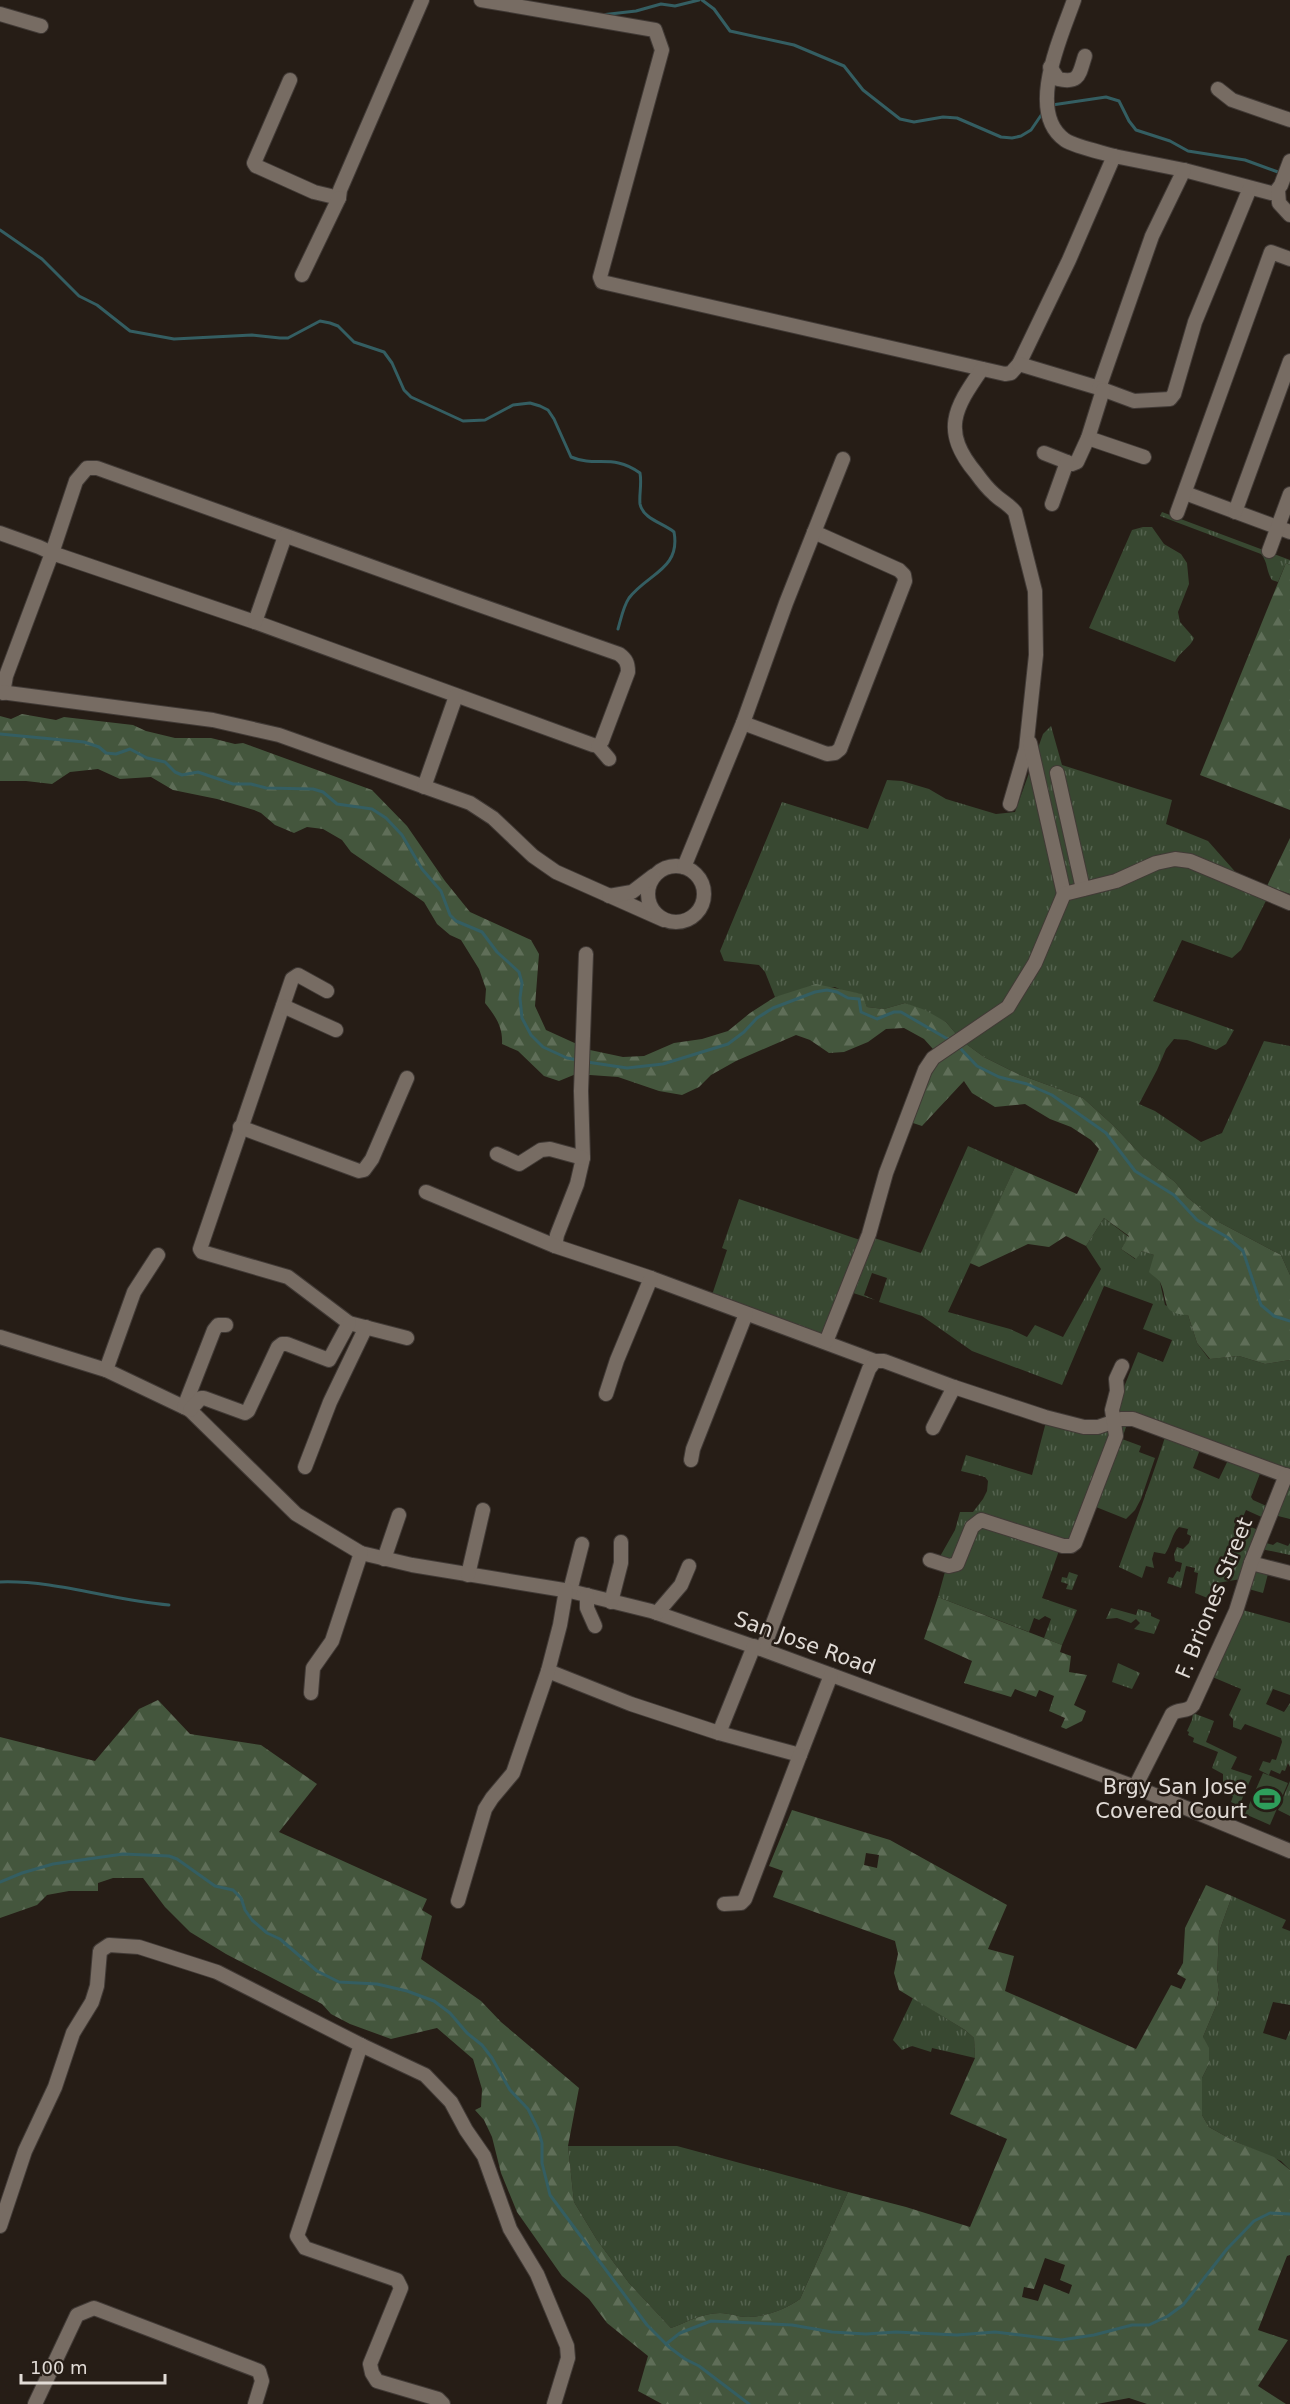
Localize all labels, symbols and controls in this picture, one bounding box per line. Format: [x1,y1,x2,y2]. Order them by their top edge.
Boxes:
street label: F. Briones Street [1171,1514,1257,1682]
street label: San Jose Road [731,1606,879,1680]
place label: Brgy San Jose Covered Court [1095,1775,1247,1823]
sports icon: Brgy San Jose Covered Court [1252,1784,1282,1814]
scale bar [21,2347,165,2385]
text: 100 m [30,2357,88,2378]

